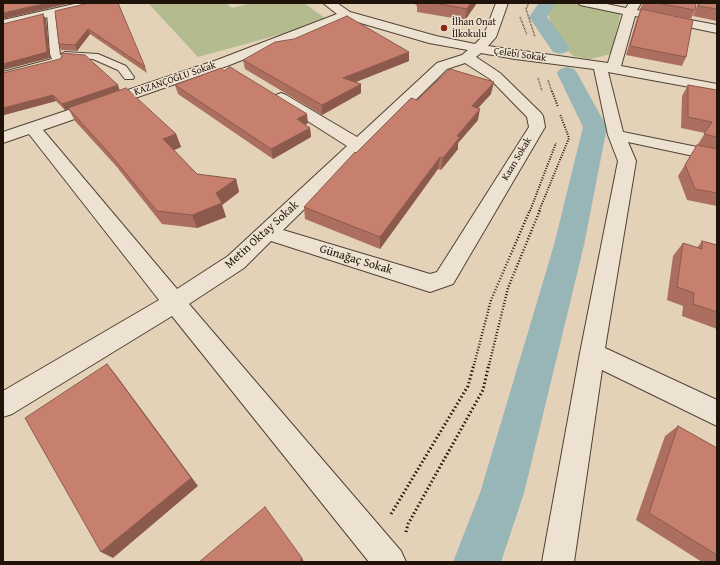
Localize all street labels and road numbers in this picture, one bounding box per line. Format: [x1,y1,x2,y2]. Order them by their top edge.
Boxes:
street label: Çelebi Sokak [493,45,547,65]
street label: KAZANÇOĞLU Sokak [132,59,218,99]
street label: Kaan Sokak [499,135,535,183]
street label: Metin Oktay Sokak [222,198,302,272]
street label: Günağaç Sokak [318,242,394,278]

